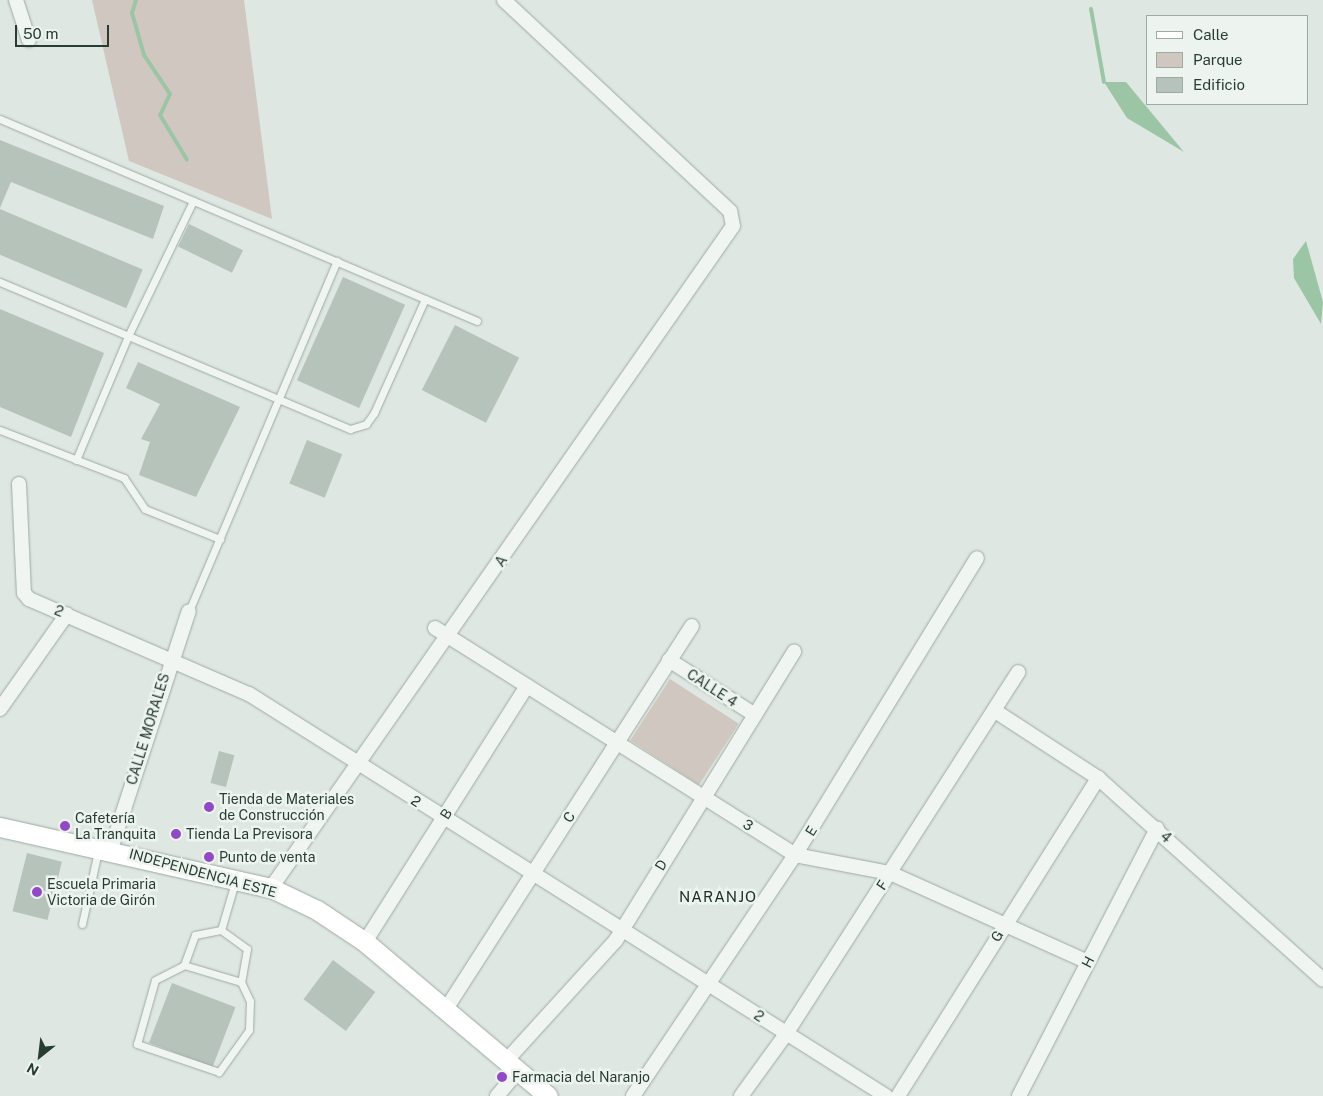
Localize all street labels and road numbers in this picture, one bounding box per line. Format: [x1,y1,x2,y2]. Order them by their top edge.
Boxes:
street label: A [491,552,511,570]
street label: 2 [52,602,66,620]
street label: CALLE 4 [684,666,740,710]
street label: CALLE MORALES [123,671,173,787]
street label: 2 [408,792,424,810]
street label: B [436,806,456,822]
street label: C [559,808,579,826]
street label: 3 [740,816,756,834]
street label: E [802,823,820,839]
street label: 4 [1157,828,1175,846]
street label: INDEPENDENCIA ESTE [127,845,279,901]
street label: D [651,857,671,873]
street label: F [873,877,891,893]
street label: G [987,927,1007,945]
street label: H [1078,953,1098,971]
street label: 2 [751,1007,767,1025]

